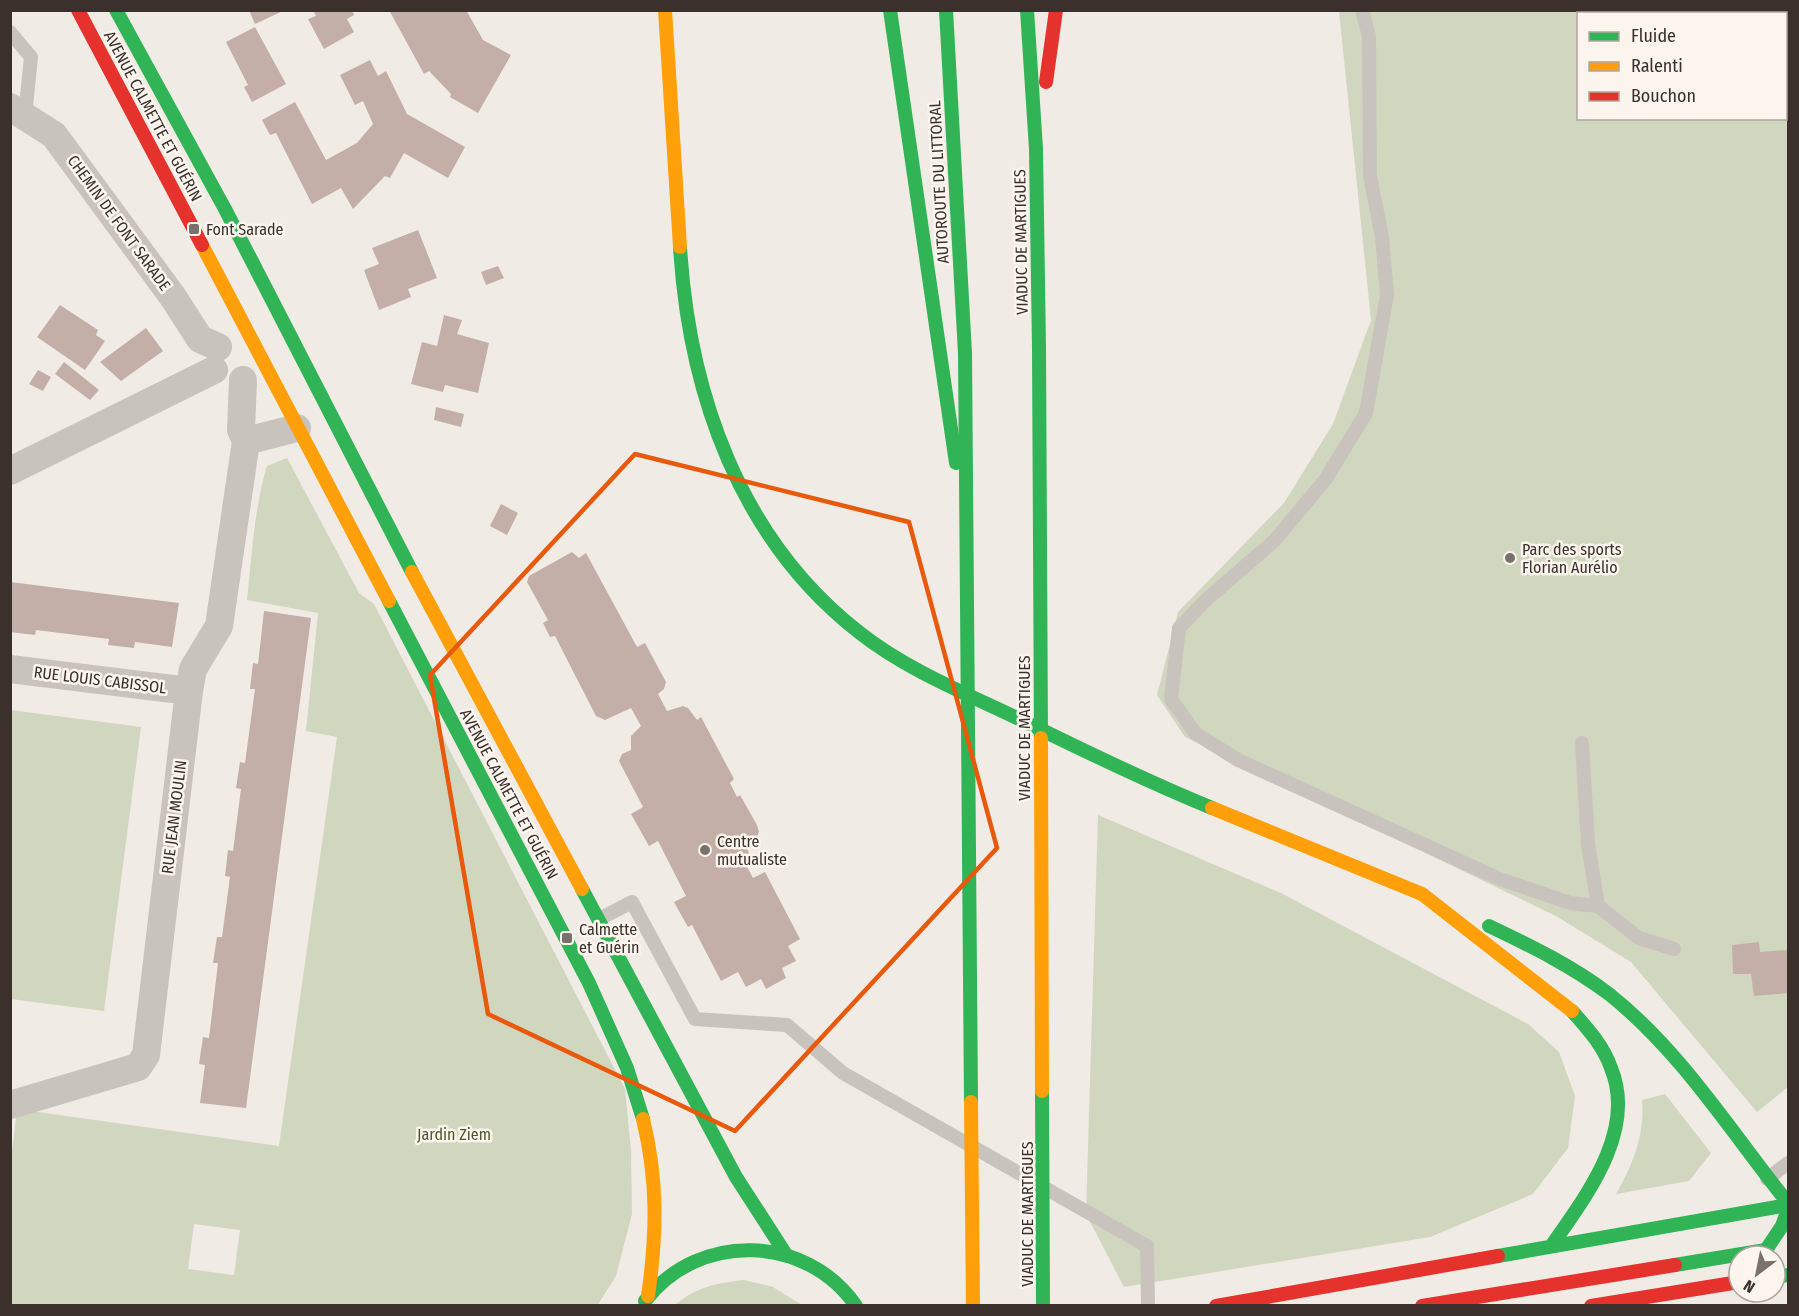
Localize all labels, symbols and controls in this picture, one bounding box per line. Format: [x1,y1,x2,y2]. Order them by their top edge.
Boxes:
legend [1577,12,1787,120]
text: Fluide [1631,25,1676,47]
street label: AVENUE CALMETTE ET GUÉRIN [100,28,206,204]
text: Ralenti [1631,55,1683,77]
text: Bouchon [1631,85,1696,107]
street label: AUTOROUTE DU LITTORAL [925,100,953,264]
street label: CHEMIN DE FONT SARADE [63,152,175,294]
street label: VIADUC DE MARTIGUES [1010,169,1032,315]
place label: Font Sarade [206,220,284,239]
marker: Font Sarade [187,222,201,236]
place label: Parc des sports Florian Aurélio [1522,540,1622,577]
marker: Parc des sports Florian Aurélio [1503,551,1517,565]
street label: VIADUC DE MARTIGUES [1015,655,1034,801]
street label: RUE LOUIS CABISSOL [33,662,167,698]
street label: AVENUE CALMETTE ET GUÉRIN [456,706,562,882]
street label: RUE JEAN MOULIN [158,759,190,875]
place label: Centre mutualiste [717,832,787,869]
marker: Centre mutualiste [698,843,712,857]
place label: Calmette et Guérin [579,920,639,957]
marker: Calmette et Guérin [560,931,574,945]
park label: Jardin Ziem [417,1125,491,1144]
street label: VIADUC DE MARTIGUES [1018,1141,1037,1287]
north arrow [1727,1244,1787,1304]
text: N [1740,1276,1758,1297]

